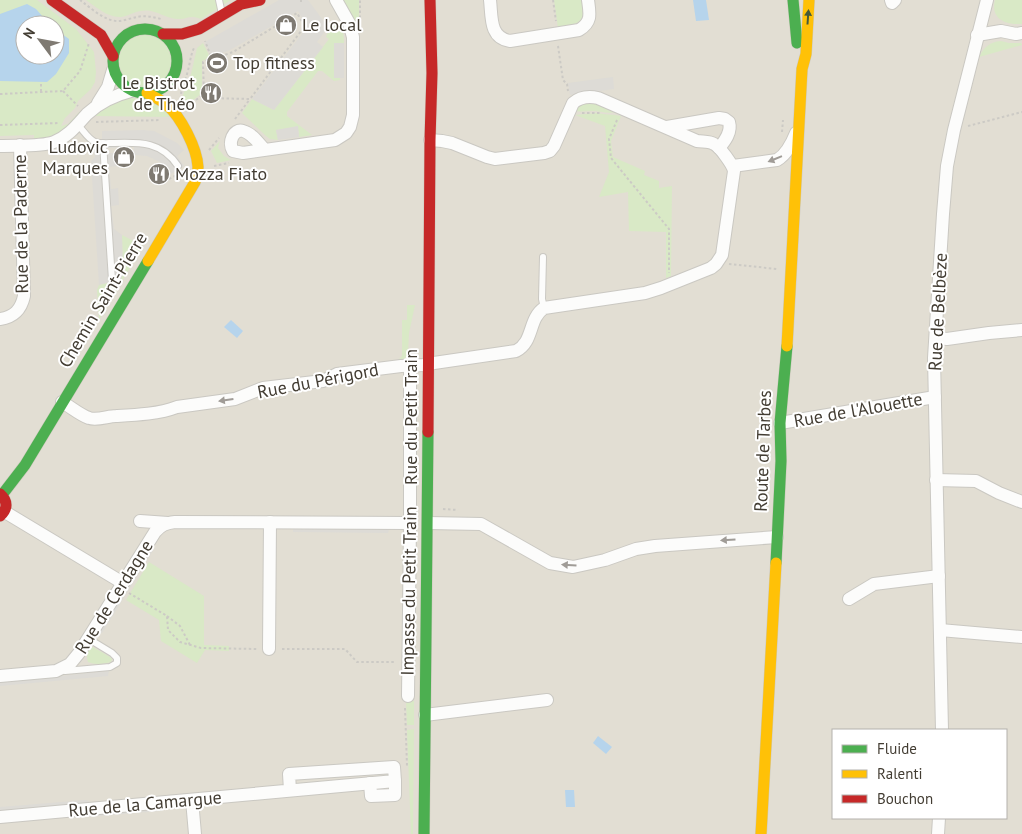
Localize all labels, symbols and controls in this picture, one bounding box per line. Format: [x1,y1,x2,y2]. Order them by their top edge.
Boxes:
one-way arrow [804,9,812,25]
shop icon: Le local [274,13,298,37]
place label: Le local [302,13,362,36]
north arrow [15,15,65,65]
text: N [19,24,39,42]
sports icon: Top fitness [205,51,229,75]
place label: Top fitness [233,51,315,74]
place label: Le Bistrot de Théo [122,71,195,115]
restaurant icon: Le Bistrot de Théo [199,81,223,105]
place label: Ludovic Marques [43,135,108,179]
shop icon: Ludovic Marques [112,145,136,169]
street label: Rue de la Paderne [8,154,33,294]
one-way arrow [767,154,782,163]
restaurant icon: Mozza Fiato [147,162,171,186]
place label: Mozza Fiato [175,162,267,185]
street label: Chemin Saint-Pierre [53,228,152,372]
street label: Rue de Belbèze [923,252,952,372]
street label: Rue du Petit Train [399,349,422,485]
street label: Rue du Périgord [255,357,380,404]
street label: Rue de l'Alouette [792,387,924,432]
street label: Route de Tarbes [749,390,776,512]
one-way arrow [218,396,234,404]
street label: Impasse du Petit Train [396,506,421,676]
street label: Rue de Cerdagne [69,536,158,658]
one-way arrow [720,537,736,545]
one-way arrow [561,561,577,569]
legend [832,729,1007,819]
text: Fluide [877,739,917,758]
text: Ralenti [877,764,923,783]
street label: Rue de la Camargue [67,785,223,822]
text: Bouchon [877,789,933,808]

